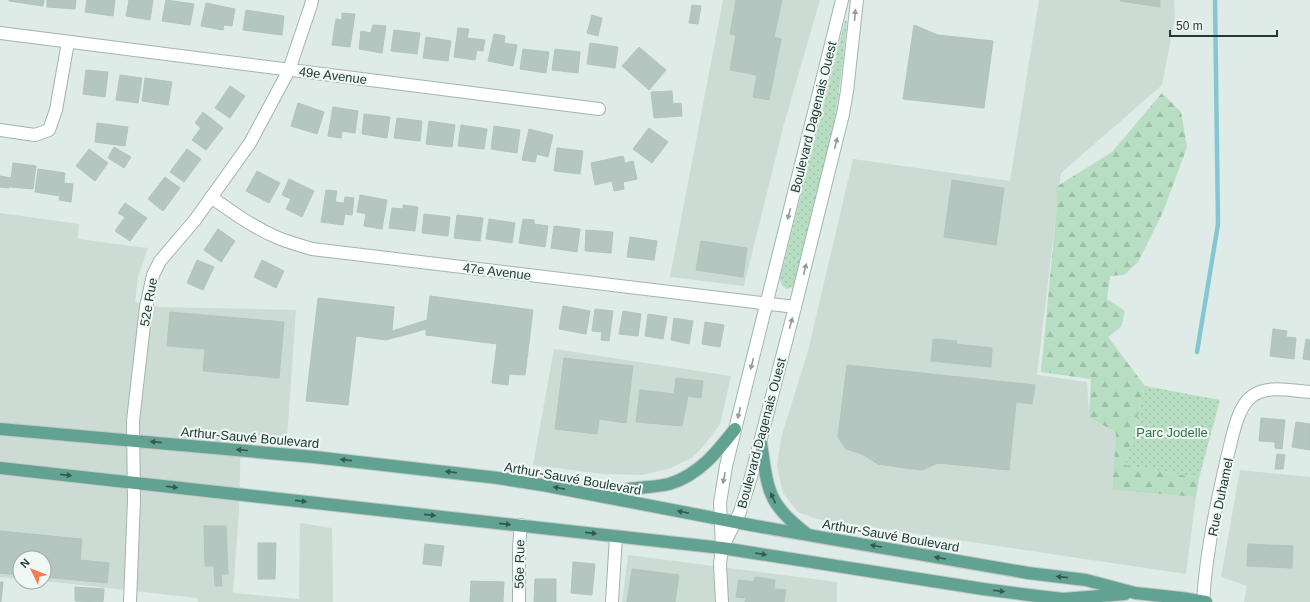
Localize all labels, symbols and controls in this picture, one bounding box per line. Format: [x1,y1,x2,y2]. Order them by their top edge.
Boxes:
one-way arrow [852,9,859,21]
scale bar [1170,12,1277,38]
text: 50 m [1176,19,1203,33]
street label: Boulevard Dagenais Ouest [787,40,840,194]
street label: 49e Avenue [298,64,368,87]
one-way arrow [833,137,839,149]
one-way arrow [785,208,791,221]
street label: 47e Avenue [462,260,532,283]
one-way arrow [802,263,808,275]
street label: 52e Rue [137,277,160,328]
one-way arrow [788,317,794,329]
street label: Boulevard Dagenais Ouest [734,356,789,510]
one-way arrow [748,358,754,370]
one-way arrow [736,407,742,419]
street label: Arthur-Sauvé Boulevard [180,424,320,451]
park label: Parc Jodelle [1136,425,1208,440]
one-way arrow [150,439,162,446]
one-way arrow [236,447,248,454]
one-way arrow [340,457,352,464]
street label: Rue Duhamel [1205,457,1236,538]
street label: Arthur-Sauvé Boulevard [503,459,643,498]
one-way arrow [445,469,457,475]
one-way arrow [60,472,72,478]
one-way arrow [720,472,726,484]
one-way arrow [166,484,178,490]
one-way arrow [553,485,565,491]
one-way arrow [770,492,776,503]
one-way arrow [295,498,307,505]
one-way arrow [676,509,689,515]
one-way arrow [424,512,437,519]
street label: Arthur-Sauvé Boulevard [821,516,961,555]
one-way arrow [499,520,511,527]
one-way arrow [585,530,597,536]
street label: 56e Rue [512,539,527,589]
one-way arrow [870,543,882,549]
north arrow [12,550,52,590]
one-way arrow [754,551,767,557]
one-way arrow [934,555,946,561]
text: N [18,556,32,570]
one-way arrow [1056,574,1068,581]
one-way arrow [993,588,1005,595]

